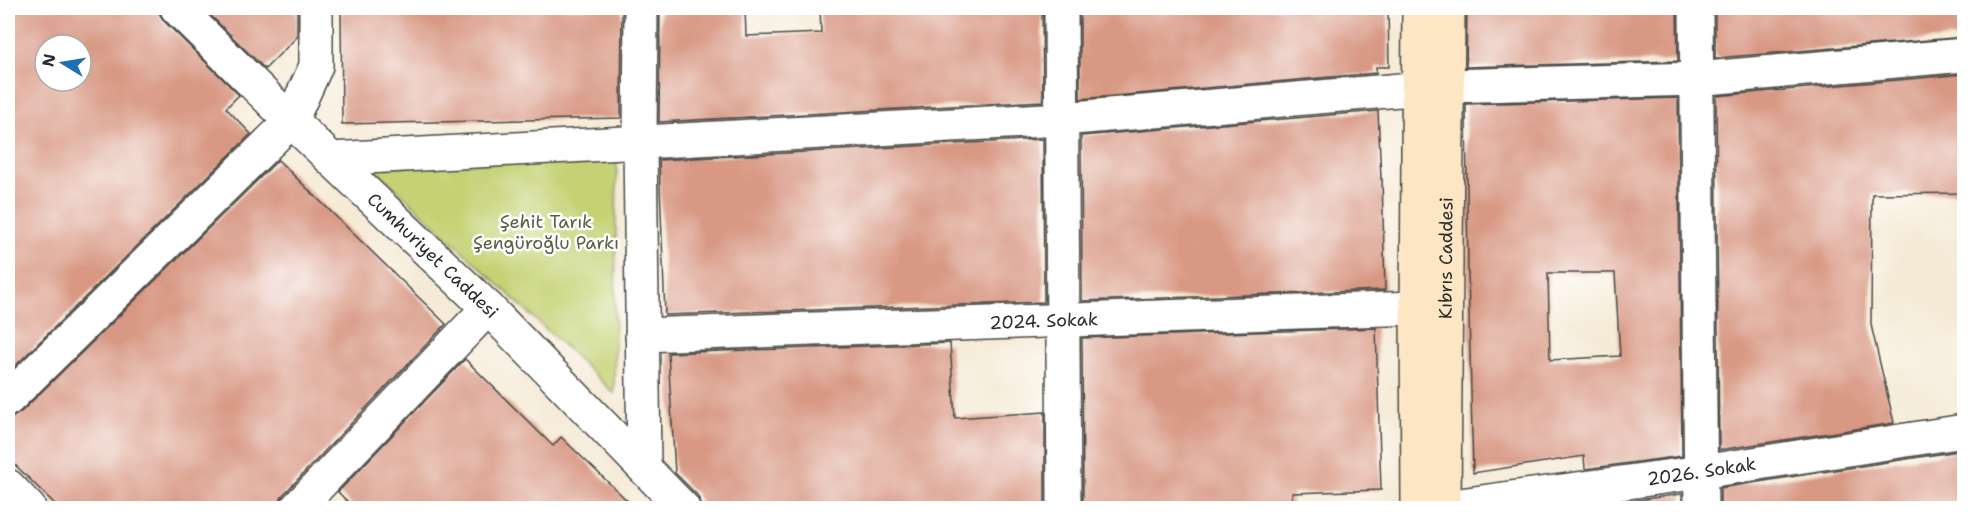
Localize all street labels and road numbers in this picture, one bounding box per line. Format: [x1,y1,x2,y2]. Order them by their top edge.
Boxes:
street label: Cumhuriyet Caddesi [362,187,504,324]
street label: Kıbrıs Caddesi [1434,197,1458,319]
street label: 2024. Sokak [989,307,1099,335]
street label: 2026. Sokak [1646,452,1758,491]

